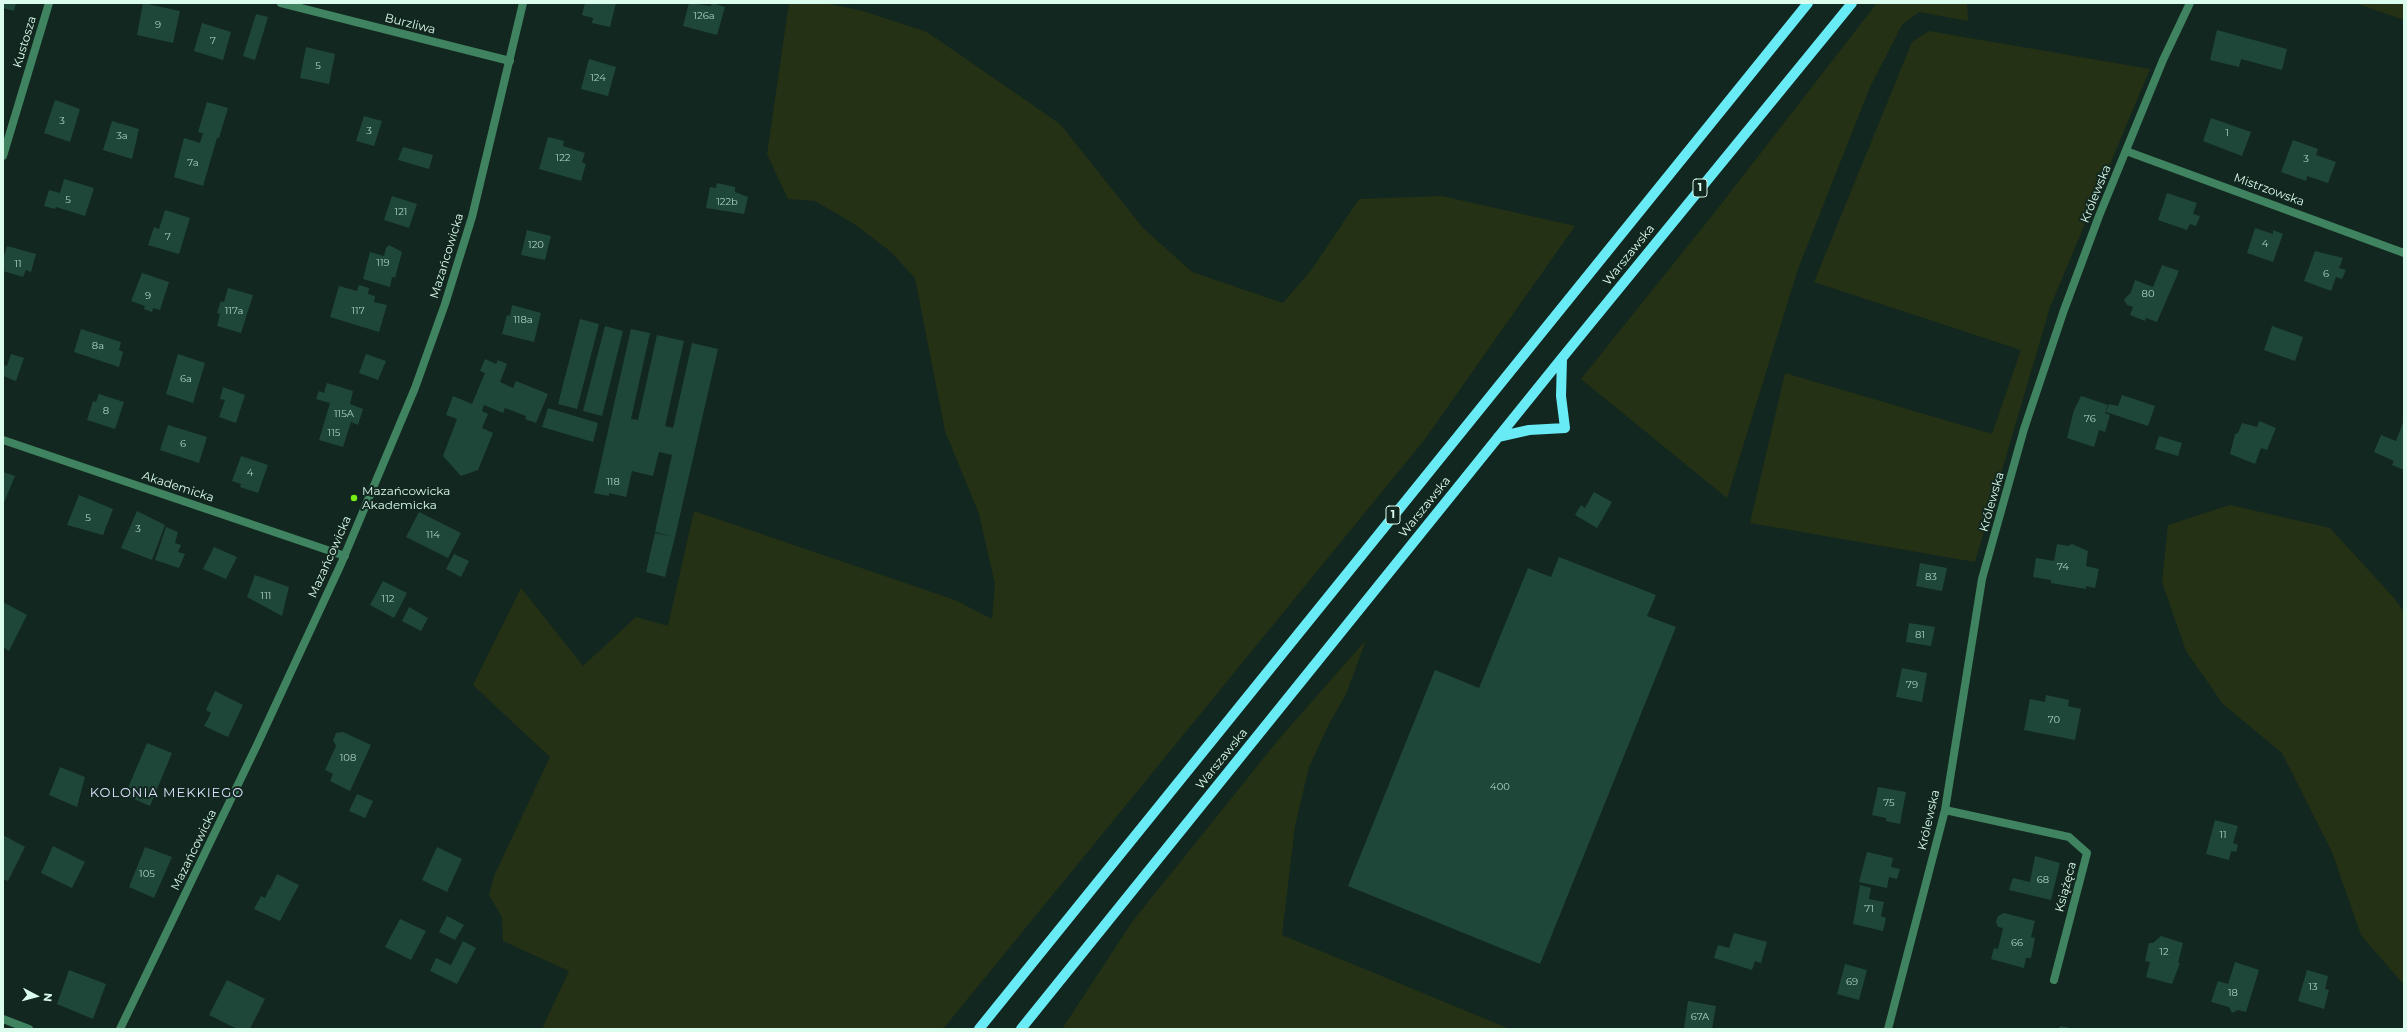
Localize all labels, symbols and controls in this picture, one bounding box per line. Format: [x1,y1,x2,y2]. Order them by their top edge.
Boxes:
house number: 126a [693,10,715,22]
street label: Burzliwa [383,11,437,37]
street label: Kustosza [10,14,40,70]
house number: 9 [155,19,161,31]
house number: 7 [210,35,216,47]
house number: 5 [315,60,321,72]
house number: 124 [590,72,606,84]
house number: 3 [59,115,65,127]
house number: 3 [366,125,372,137]
house number: 1 [2225,127,2229,139]
house number: 3a [116,130,128,142]
house number: 122 [556,152,570,164]
house number: 3 [2303,153,2309,165]
house number: 7a [187,157,199,169]
street label: Królewska [2078,163,2114,225]
street label: Mistrzowska [2232,171,2306,209]
road number: 1 [1693,179,1707,197]
house number: 5 [65,194,71,206]
house number: 122b [716,196,738,208]
house number: 121 [395,206,407,218]
street label: Mazańcowicka [427,212,467,300]
street label: Warszawska [1600,222,1658,288]
house number: 7 [165,231,171,243]
house number: 4 [2262,238,2268,250]
house number: 120 [528,239,544,251]
house number: 119 [376,257,390,269]
house number: 11 [14,258,22,270]
house number: 6 [2323,268,2329,280]
house number: 80 [2142,288,2154,300]
house number: 9 [145,290,151,302]
house number: 117a [225,305,243,317]
house number: 117 [351,305,365,317]
house number: 118a [513,314,533,326]
house number: 8a [92,340,104,352]
house number: 6a [180,373,192,385]
house number: 8 [103,405,109,417]
house number: 115A [334,408,354,420]
house number: 76 [2084,413,2096,425]
house number: 115 [328,427,340,439]
house number: 6 [180,438,186,450]
house number: 4 [247,467,253,479]
street label: Akademicka [140,469,216,505]
street label: Królewska [1977,470,2007,534]
street label: Warszawska [1396,474,1454,540]
house number: 118 [606,476,620,488]
place label: Mazańcowicka Akademicka [362,484,450,512]
marker: Mazańcowicka Akademicka [349,493,359,503]
road number: 1 [1386,506,1400,524]
house number: 5 [85,512,91,524]
street label: Mazańcowicka [305,514,355,600]
house number: 3 [135,523,141,535]
house number: 114 [426,529,440,541]
house number: 74 [2057,561,2069,573]
house number: 83 [1925,571,1937,583]
house number: 111 [261,590,271,602]
house number: 112 [382,593,394,605]
house number: 81 [1915,629,1925,641]
house number: 79 [1906,679,1918,691]
house number: 70 [2048,714,2060,726]
street label: Warszawska [1193,726,1251,792]
house number: 108 [340,752,356,764]
house number: 400 [1490,781,1510,793]
district label: KOLONIA MEKKIEGO [90,785,244,801]
street label: Królewska [1915,788,1943,852]
house number: 75 [1883,797,1895,809]
street label: Mazańcowicka [168,807,220,893]
house number: 11 [2219,829,2227,841]
street label: Książęca [2052,860,2080,914]
house number: 105 [139,868,155,880]
house number: 68 [2037,874,2049,886]
house number: 71 [1864,903,1874,915]
house number: 66 [2011,937,2023,949]
house number: 12 [2159,946,2169,958]
north arrow [16,976,56,1016]
house number: 69 [1846,976,1858,988]
house number: 13 [2308,981,2318,993]
house number: 18 [2228,987,2238,999]
text: N [41,992,55,1002]
house number: 67A [1691,1011,1709,1023]

